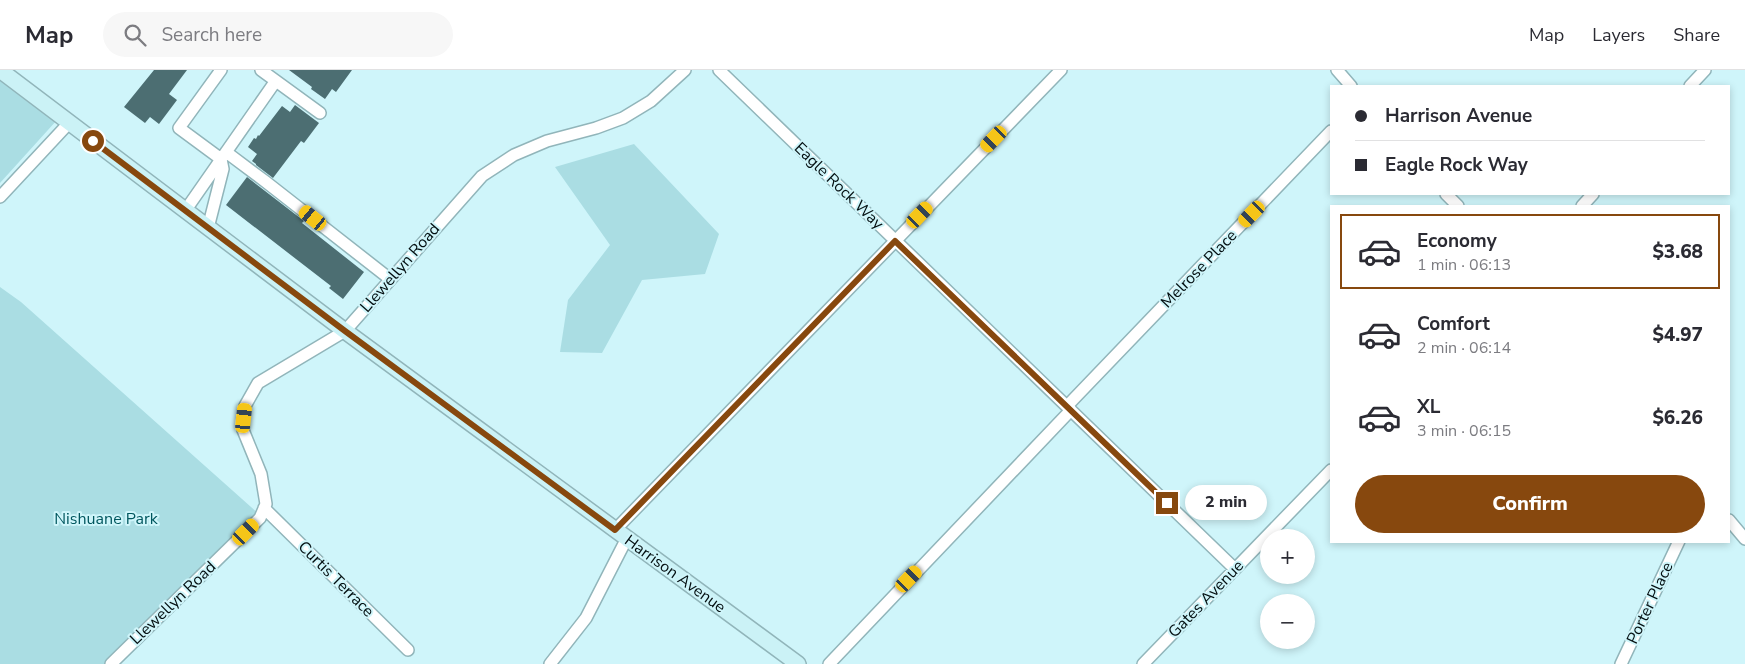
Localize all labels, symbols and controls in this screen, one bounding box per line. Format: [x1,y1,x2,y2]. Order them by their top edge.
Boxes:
search box [103,12,453,57]
text: Map [25,19,73,51]
icon: search [121,21,149,49]
text: Search here [161,22,262,48]
text: Map [1529,23,1564,47]
text: Layers [1592,23,1645,47]
text: Share [1673,23,1720,47]
text: Harrison Avenue [1385,103,1532,129]
car [978,123,1009,155]
route start [82,130,104,152]
street label: Eagle Rock Way [789,138,889,235]
text: Eagle Rock Way [1385,152,1528,178]
car [1236,198,1267,230]
car [904,199,935,231]
car [296,203,329,233]
street label: Llewellyn Road [355,219,445,317]
street label: Melrose Place [1156,225,1242,313]
text: Economy [1417,228,1497,254]
icon: car [1357,229,1402,274]
text: $3.68 [1652,239,1703,265]
text: 1 min · 06:13 [1417,254,1511,276]
text: Comfort [1417,311,1490,337]
icon: car [1357,312,1402,357]
text: $4.97 [1652,322,1703,348]
text: 2 min · 06:14 [1417,337,1511,359]
text: XL [1417,394,1440,420]
icon: car [1357,395,1402,440]
car [234,402,253,434]
text: $6.26 [1652,405,1703,431]
text: 3 min · 06:15 [1417,420,1511,442]
button: Confirm [1355,475,1705,533]
callout: 2 min [1184,486,1267,520]
text: 2 min [1205,491,1247,513]
route end [1156,492,1178,514]
park label: Nishuane Park [54,508,159,530]
car [230,516,261,548]
map controls [1260,529,1315,649]
button: + [1260,529,1315,584]
street label: Harrison Avenue [620,530,730,618]
street label: Curtis Terrace [293,536,379,622]
street label: Gates Avenue [1163,555,1249,643]
street label: Llewellyn Road [125,556,221,650]
street label: Porter Place [1621,559,1679,647]
car [893,563,924,595]
button: − [1260,594,1315,649]

